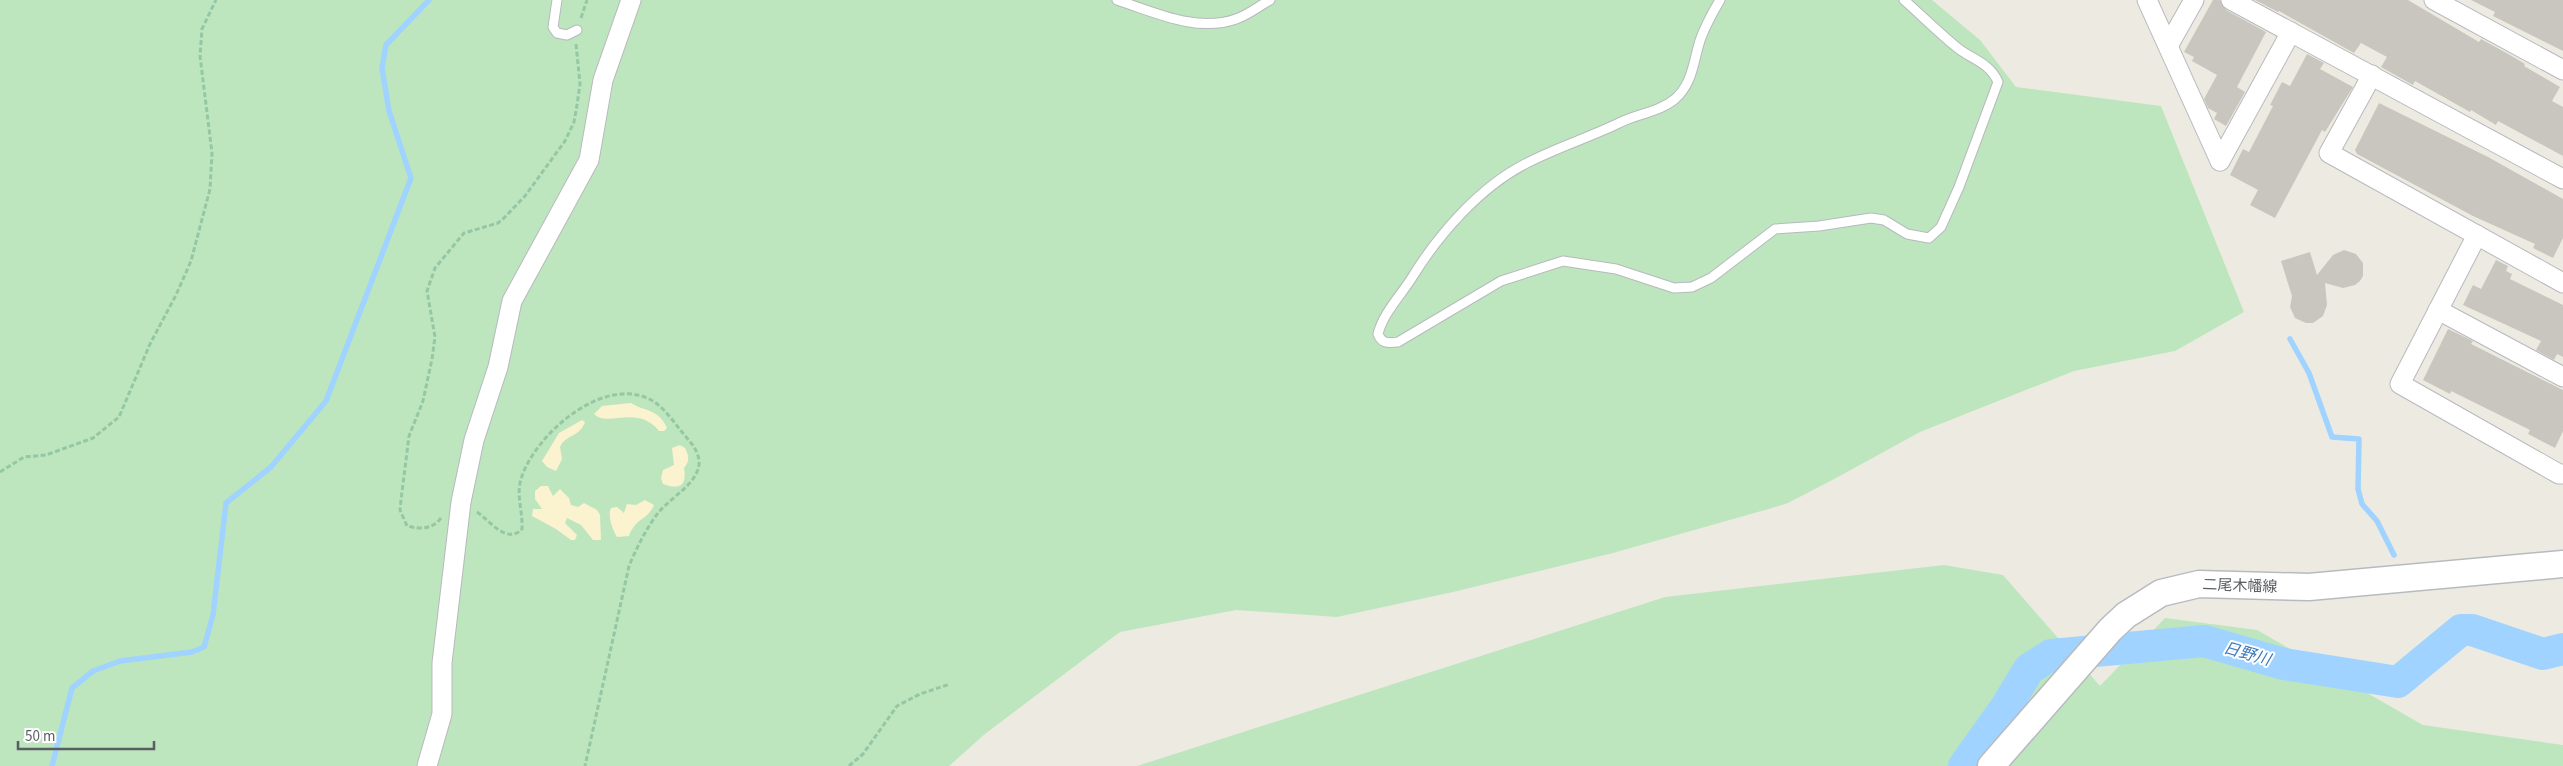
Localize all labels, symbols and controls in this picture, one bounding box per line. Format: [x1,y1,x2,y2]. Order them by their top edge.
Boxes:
street label: 二尾木幡線 [2202,574,2278,598]
water label: 日野川 [2221,637,2275,672]
scale bar [18,718,154,750]
text: 50 m [25,726,55,747]

